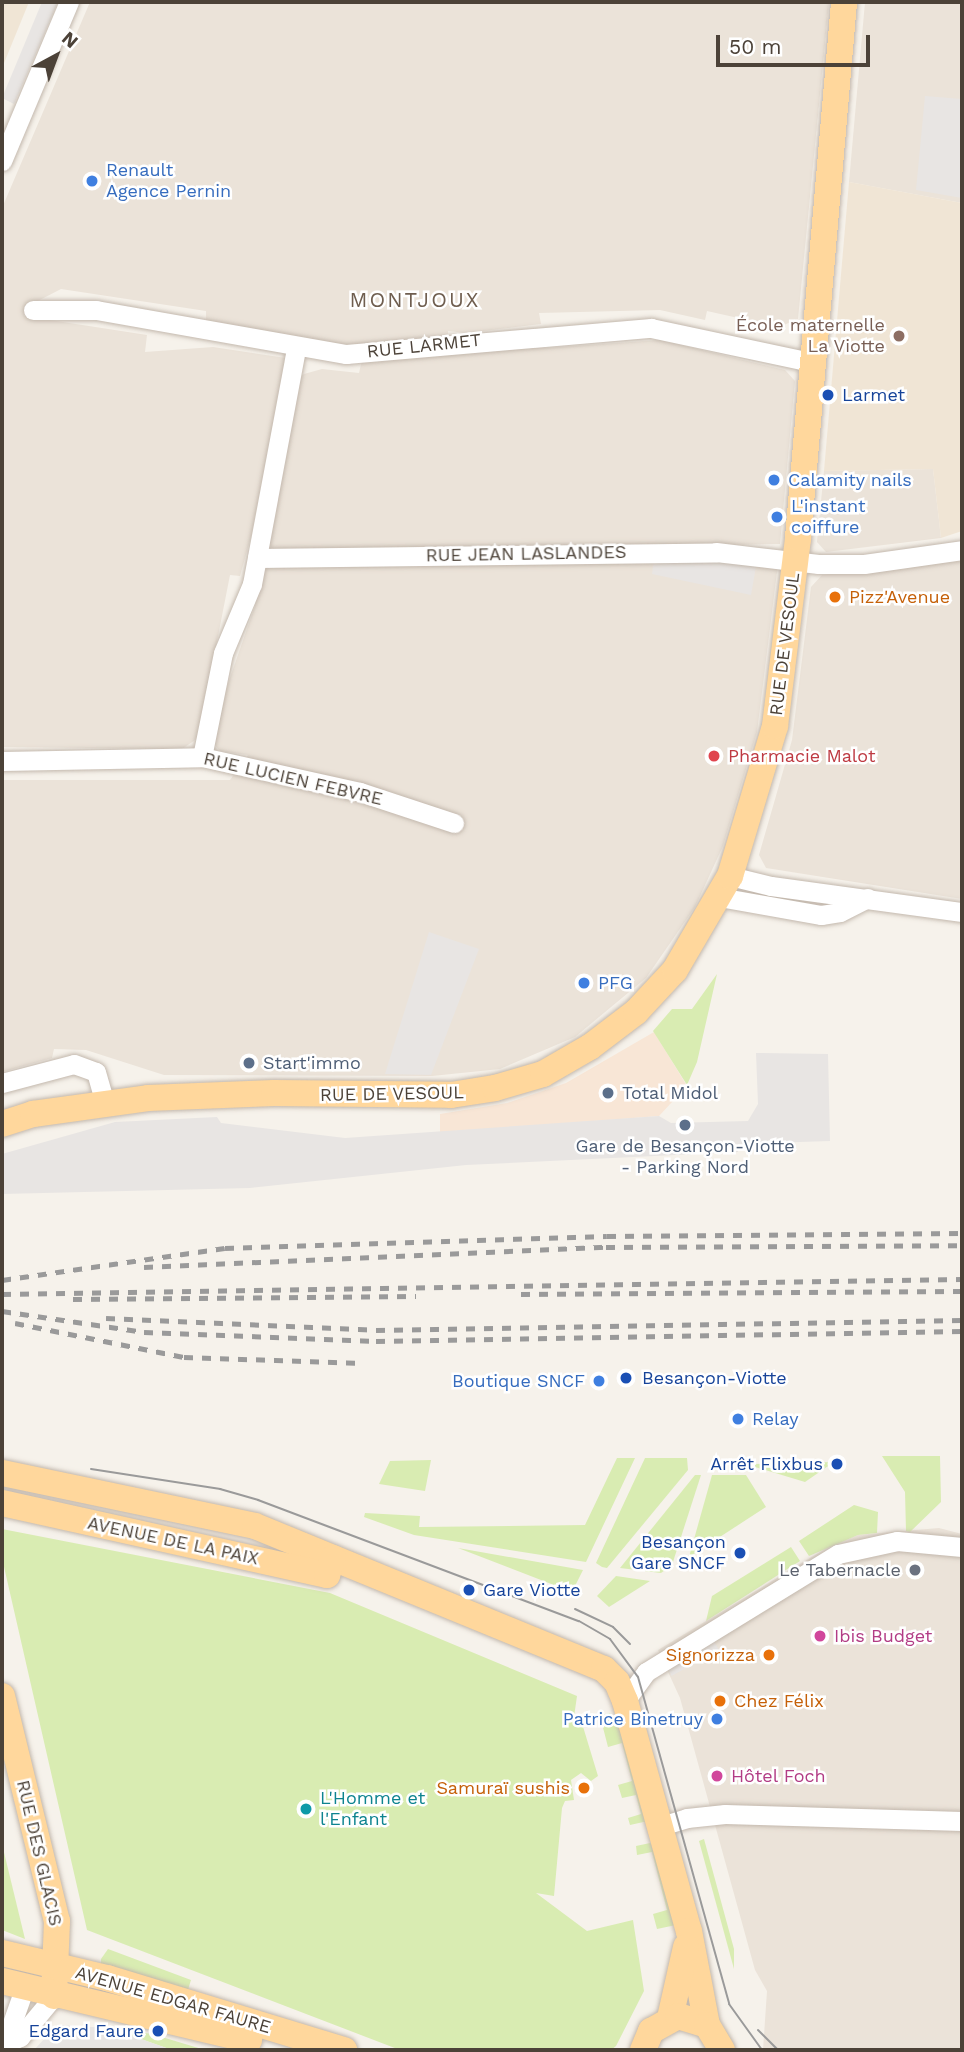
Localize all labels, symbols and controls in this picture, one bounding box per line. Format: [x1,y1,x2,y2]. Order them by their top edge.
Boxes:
north arrow [21,21,91,91]
scale bar [719,21,873,65]
text: N [57,26,83,53]
text: 50 m [729,34,781,59]
place label: Renault Agence Pernin [106,160,231,202]
marker: Renault Agence Pernin [84,173,100,189]
district label: MONTJOUX [351,287,479,313]
place label: École maternelle La Viotte [736,315,885,358]
marker: École maternelle La Viotte [891,328,907,344]
street label: RUE LARMET [366,329,482,363]
place label: Larmet [842,384,905,406]
marker: Larmet [820,387,836,403]
place label: Calamity nails [788,469,912,491]
marker: Calamity nails [766,472,782,488]
place label: L'instant coiffure [791,496,866,538]
marker: L'instant coiffure [769,509,785,525]
street label: RUE JEAN LASLANDES [425,541,627,567]
street label: RUE DE VESOUL [765,571,805,717]
place label: Pizz'Avenue [849,586,950,608]
marker: Pizz'Avenue [827,589,843,605]
place label: Pharmacie Malot [728,745,876,767]
street label: RUE LUCIEN FEBVRE [201,748,385,810]
marker: Pharmacie Malot [706,748,722,764]
place label: PFG [598,972,633,994]
marker: PFG [576,975,592,991]
place label: Start'immo [263,1052,361,1074]
marker: Start'immo [241,1055,257,1071]
street label: RUE DE VESOUL [320,1082,464,1106]
place label: Total Midol [622,1082,719,1104]
marker: Total Midol [600,1085,616,1101]
marker: Gare de Besançon-Viotte - Parking Nord [677,1117,693,1133]
place label: Gare de Besançon-Viotte - Parking Nord [575,1136,795,1178]
place label: Besançon-Viotte [642,1367,787,1389]
marker: Besançon-Viotte [616,1368,636,1388]
place label: Boutique SNCF [452,1370,585,1392]
marker: Boutique SNCF [591,1373,607,1389]
place label: Relay [752,1408,799,1430]
marker: Relay [730,1411,746,1427]
place label: Arrêt Flixbus [710,1453,823,1475]
marker: Arrêt Flixbus [829,1456,845,1472]
street label: AVENUE DE LA PAIX [85,1512,261,1570]
place label: Besançon Gare SNCF [631,1532,726,1574]
marker: Besançon Gare SNCF [732,1545,748,1561]
place label: Le Tabernacle [778,1559,901,1581]
marker: Le Tabernacle [907,1562,923,1578]
place label: Gare Viotte [483,1579,581,1601]
marker: Gare Viotte [461,1582,477,1598]
place label: Ibis Budget [834,1625,932,1647]
marker: Ibis Budget [812,1628,828,1644]
place label: Signorizza [666,1644,755,1666]
marker: Signorizza [761,1647,777,1663]
place label: Chez Félix [734,1690,824,1712]
marker: Chez Félix [712,1693,728,1709]
place label: Patrice Binetruy [563,1708,703,1730]
marker: Patrice Binetruy [709,1711,725,1727]
place label: Hôtel Foch [731,1765,826,1787]
marker: Hôtel Foch [709,1768,725,1784]
place label: Samuraï sushis [436,1777,570,1799]
street label: RUE DES GLACIS [12,1778,66,1928]
marker: Samuraï sushis [576,1780,592,1796]
place label: L'Homme et l'Enfant [320,1788,425,1830]
marker: L'Homme et l'Enfant [298,1801,314,1817]
street label: AVENUE EDGAR FAURE [73,1962,273,2038]
place label: Edgard Faure [29,2020,144,2042]
marker: Edgard Faure [150,2023,166,2039]

